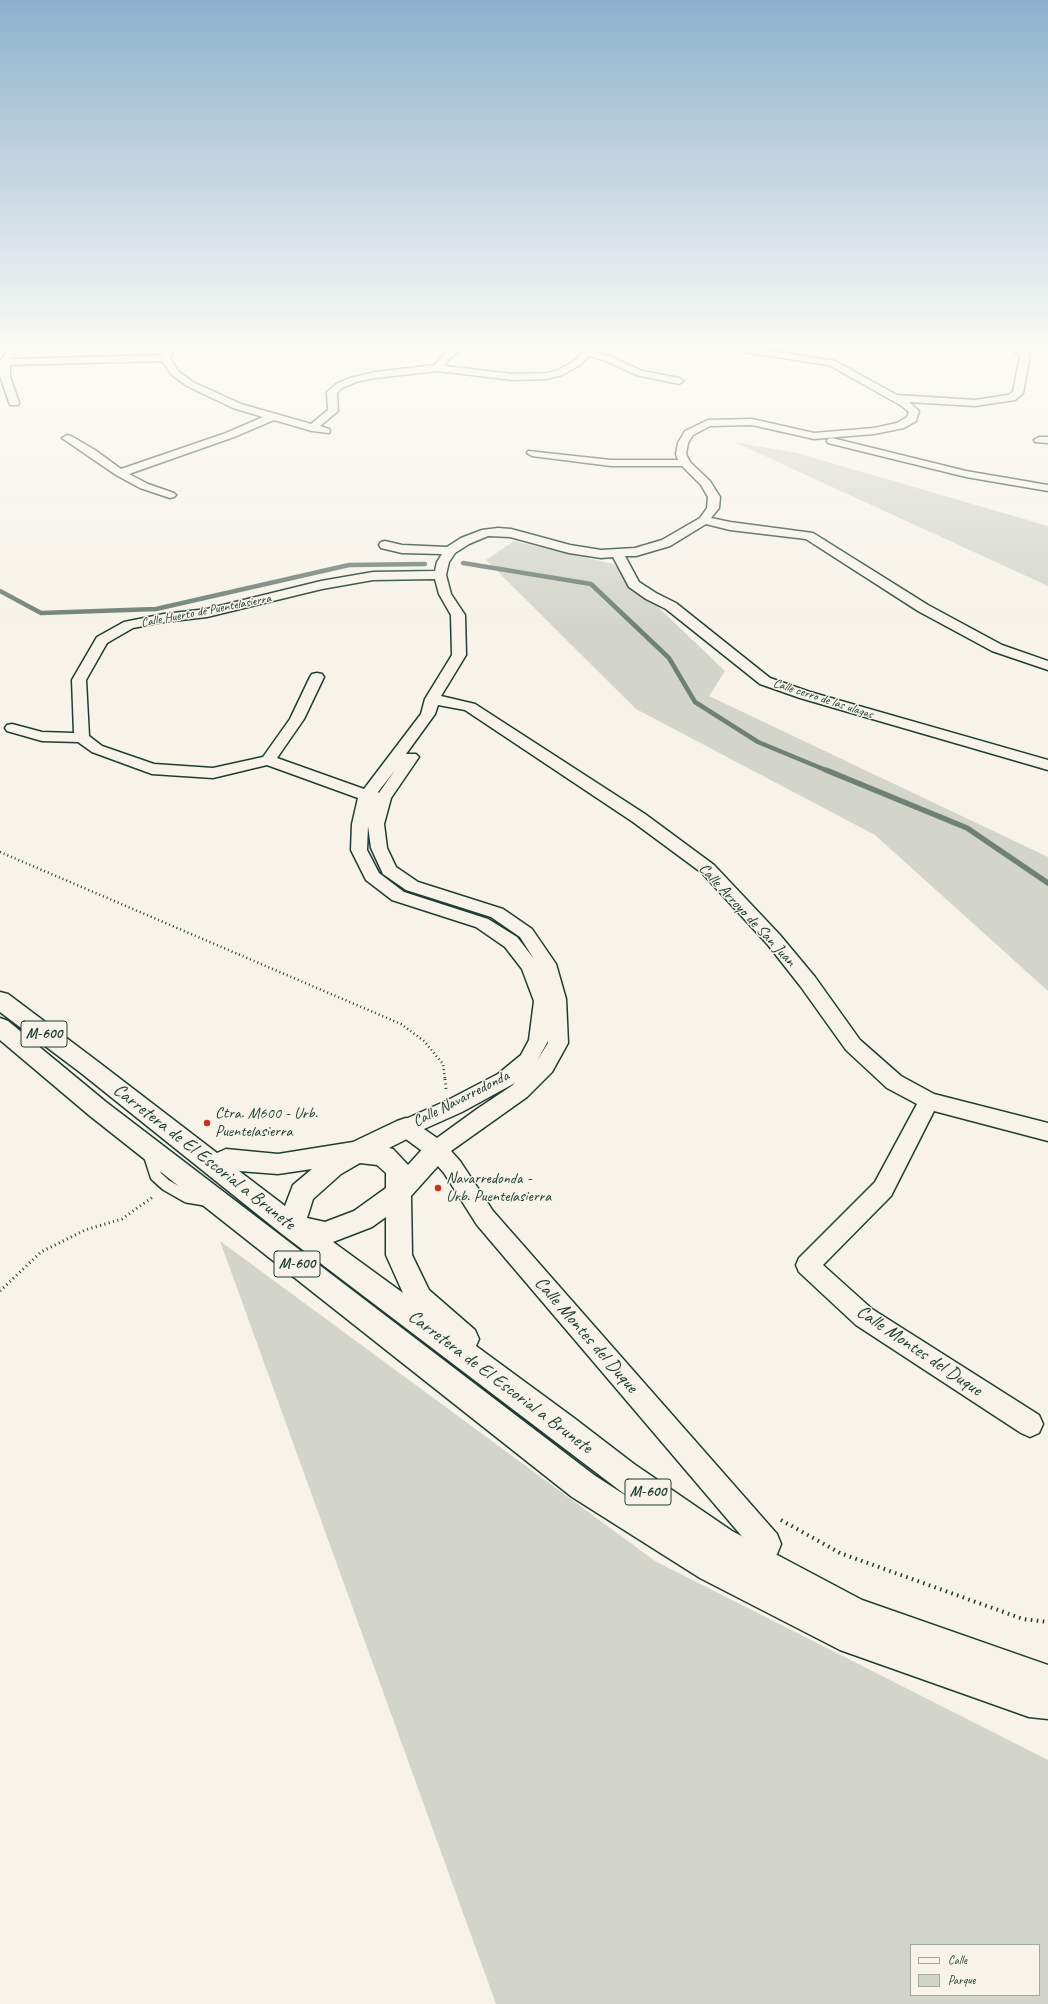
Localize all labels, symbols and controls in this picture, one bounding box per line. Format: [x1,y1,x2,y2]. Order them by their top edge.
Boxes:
street label: Calle Huerto de Puentelasierra [140,591,272,631]
street label: Calle cerro de las ulagas [771,675,875,723]
street label: Calle Arroyo de San Juan [694,859,800,971]
road number: M-600 [21,1021,67,1047]
street label: Calle Navarredonda [410,1066,512,1132]
street label: Carretera de El Escorial a Brunete [108,1079,300,1235]
place label: Ctra. M600 - Urb. Puentelasierra [215,1104,318,1142]
marker: Ctra. M600 - Urb. Puentelasierra [202,1118,212,1128]
place label: Navarredonda - Urb. Puentelasierra [446,1169,551,1207]
marker: Navarredonda - Urb. Puentelasierra [433,1183,443,1193]
road number: M-600 [274,1251,320,1277]
street label: Calle Montes del Duque [529,1272,643,1398]
street label: Calle Montes del Duque [852,1301,986,1401]
street label: Carretera de El Escorial a Brunete [403,1305,597,1459]
road number: M-600 [625,1479,671,1505]
legend [910,1944,1040,1996]
text: Calle [948,1952,967,1968]
text: Parque [948,1972,976,1988]

